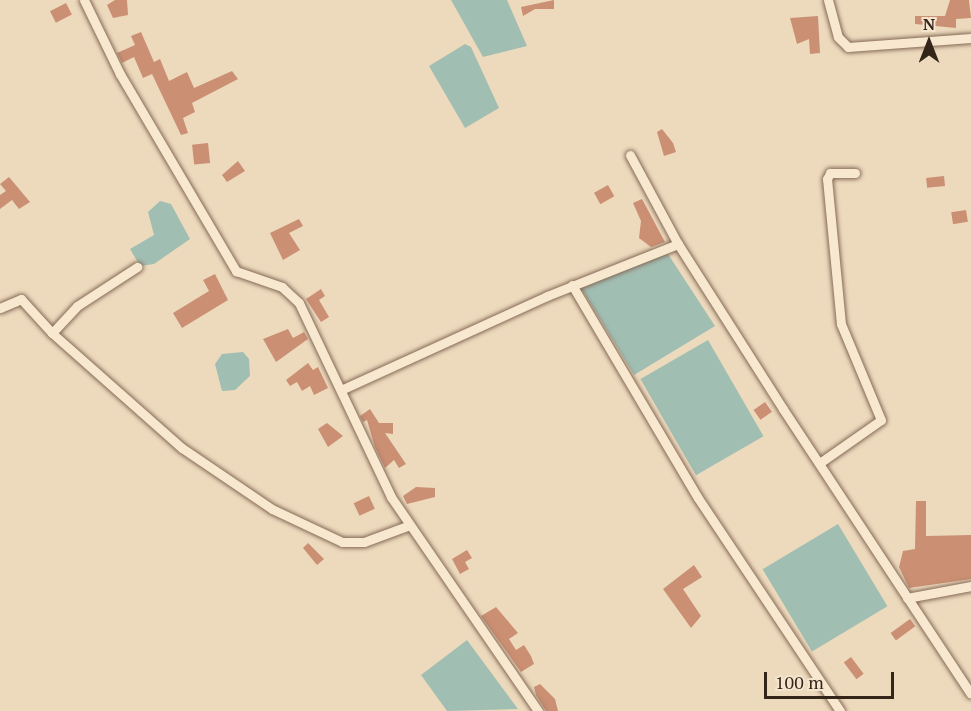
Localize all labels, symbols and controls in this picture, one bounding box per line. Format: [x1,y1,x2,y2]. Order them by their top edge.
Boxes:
north arrow [899,12,959,72]
text: N [923,13,935,35]
scale bar [767,660,898,698]
text: 100 m [775,670,824,694]

